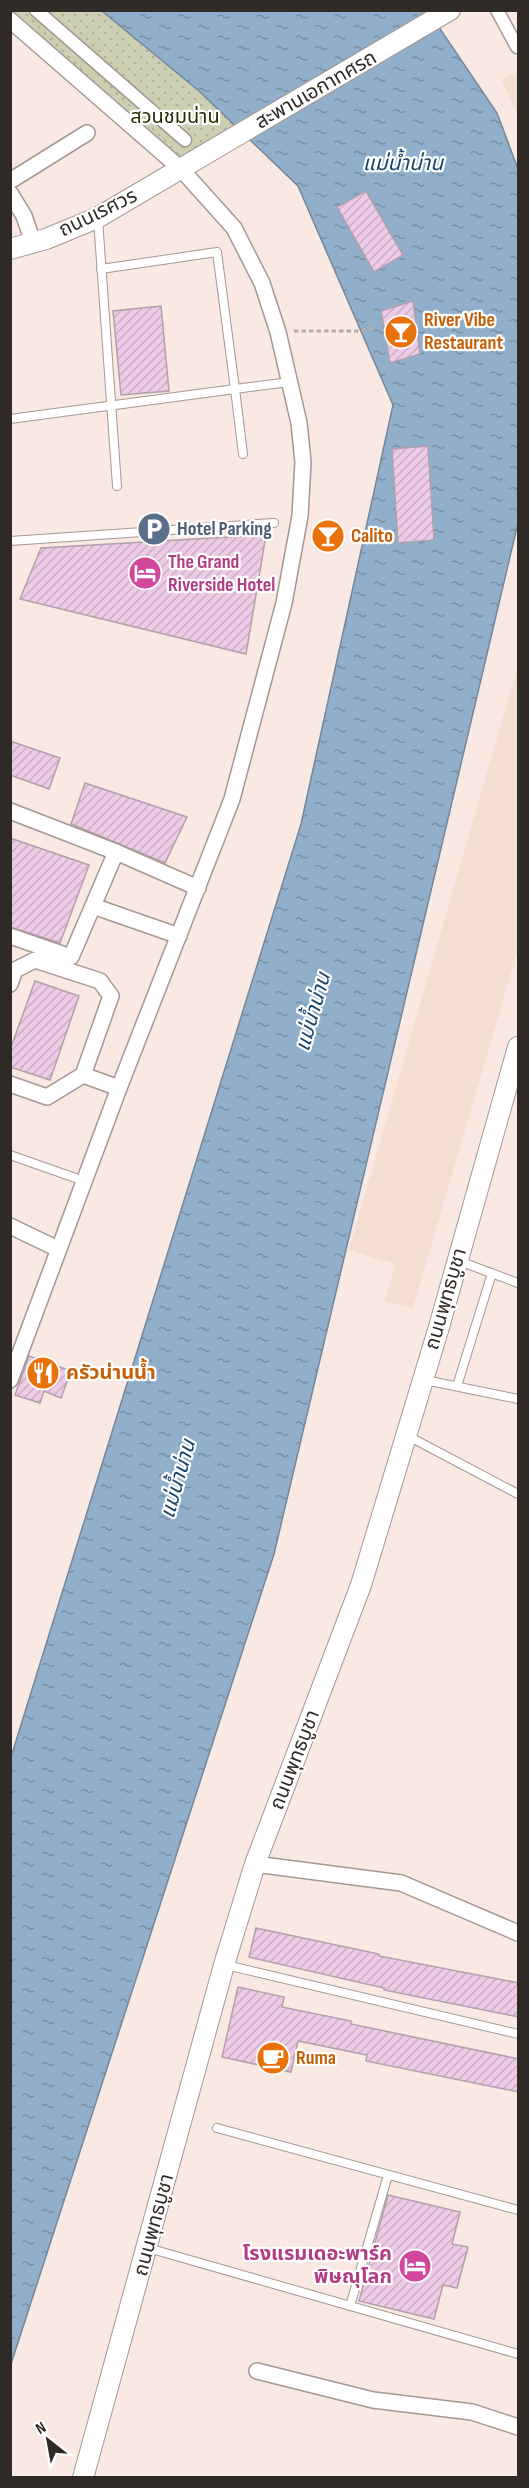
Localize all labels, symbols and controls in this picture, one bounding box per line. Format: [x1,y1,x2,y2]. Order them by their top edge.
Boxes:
street label: สะพานเอกาทศรถ [251,46,381,134]
park label: สวนชมน่าน [130,105,220,129]
water label: แม่น้ำน่าน [363,148,444,176]
street label: ถนนเรศวร [55,184,141,242]
place label: River Vibe Restaurant [424,308,503,355]
bar icon: River Vibe Restaurant [383,314,419,350]
parking icon: Hotel Parking [136,511,172,547]
place label: Hotel Parking [177,517,272,541]
bar icon: Calito [310,518,346,554]
place label: Calito [351,524,393,548]
place label: The Grand Riverside Hotel [168,550,275,597]
hotel icon: The Grand Riverside Hotel [127,555,163,591]
water label: แม่น้ำน่าน [287,968,336,1054]
street label: ถนนพุทธบูชา [420,1245,472,1353]
restaurant icon: ครัวน่านน้ำ [25,1355,61,1391]
place label: ครัวน่านน้ำ [66,1358,156,1385]
water label: แม่น้ำน่าน [152,1435,201,1521]
street label: ถนนพุทธบูชา [265,1707,325,1813]
cafe icon: Ruma [255,2040,291,2076]
place label: Ruma [296,2046,336,2070]
street label: ถนนพุทธบูชา [129,2171,179,2279]
place label: โรงแรมเดอะพาร์ค พิษณุโลก [242,2242,392,2289]
hotel icon: โรงแรมเดอะพาร์ค พิษณุโลก [397,2248,433,2284]
north arrow [18,2410,78,2470]
text: N [32,2418,50,2439]

